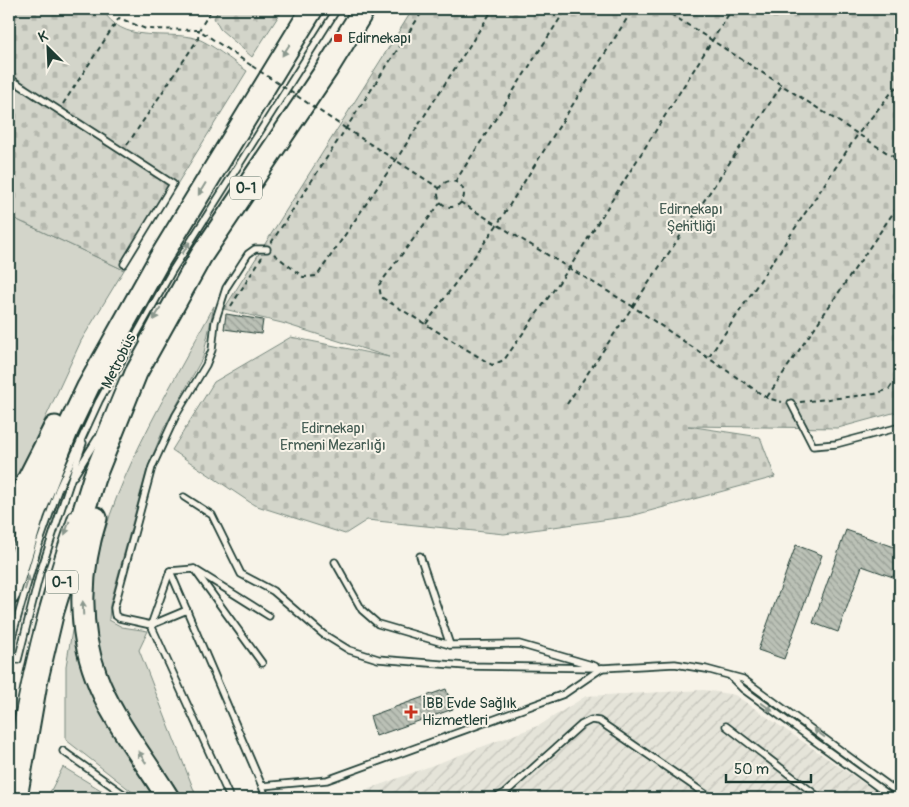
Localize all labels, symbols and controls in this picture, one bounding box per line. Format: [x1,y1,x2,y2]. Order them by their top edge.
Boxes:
north arrow [22,22,72,72]
text: K [36,27,51,46]
place label: Edirnekapı [348,29,411,48]
marker: Edirnekapı [332,32,344,44]
one-way arrow [281,43,291,56]
road number: O-1 [230,177,262,200]
one-way arrow [198,183,207,196]
park label: Edirnekapı Şehitliği [659,200,723,236]
one-way arrow [182,241,191,254]
one-way arrow [152,307,161,320]
street label: Metrobüs [97,330,141,392]
park label: Edirnekapı Ermeni Mezarlığı [280,419,386,455]
one-way arrow [63,521,71,536]
road number: O-1 [46,570,78,594]
one-way arrow [23,575,31,590]
one-way arrow [79,600,87,616]
place label: İBB Evde Sağlık Hizmetleri [422,694,517,730]
one-way arrow [760,702,774,712]
marker: İBB Evde Sağlık Hizmetleri [404,705,418,719]
one-way arrow [813,728,826,739]
one-way arrow [138,750,147,763]
scale bar [726,752,812,784]
text: 50 m [734,760,769,779]

